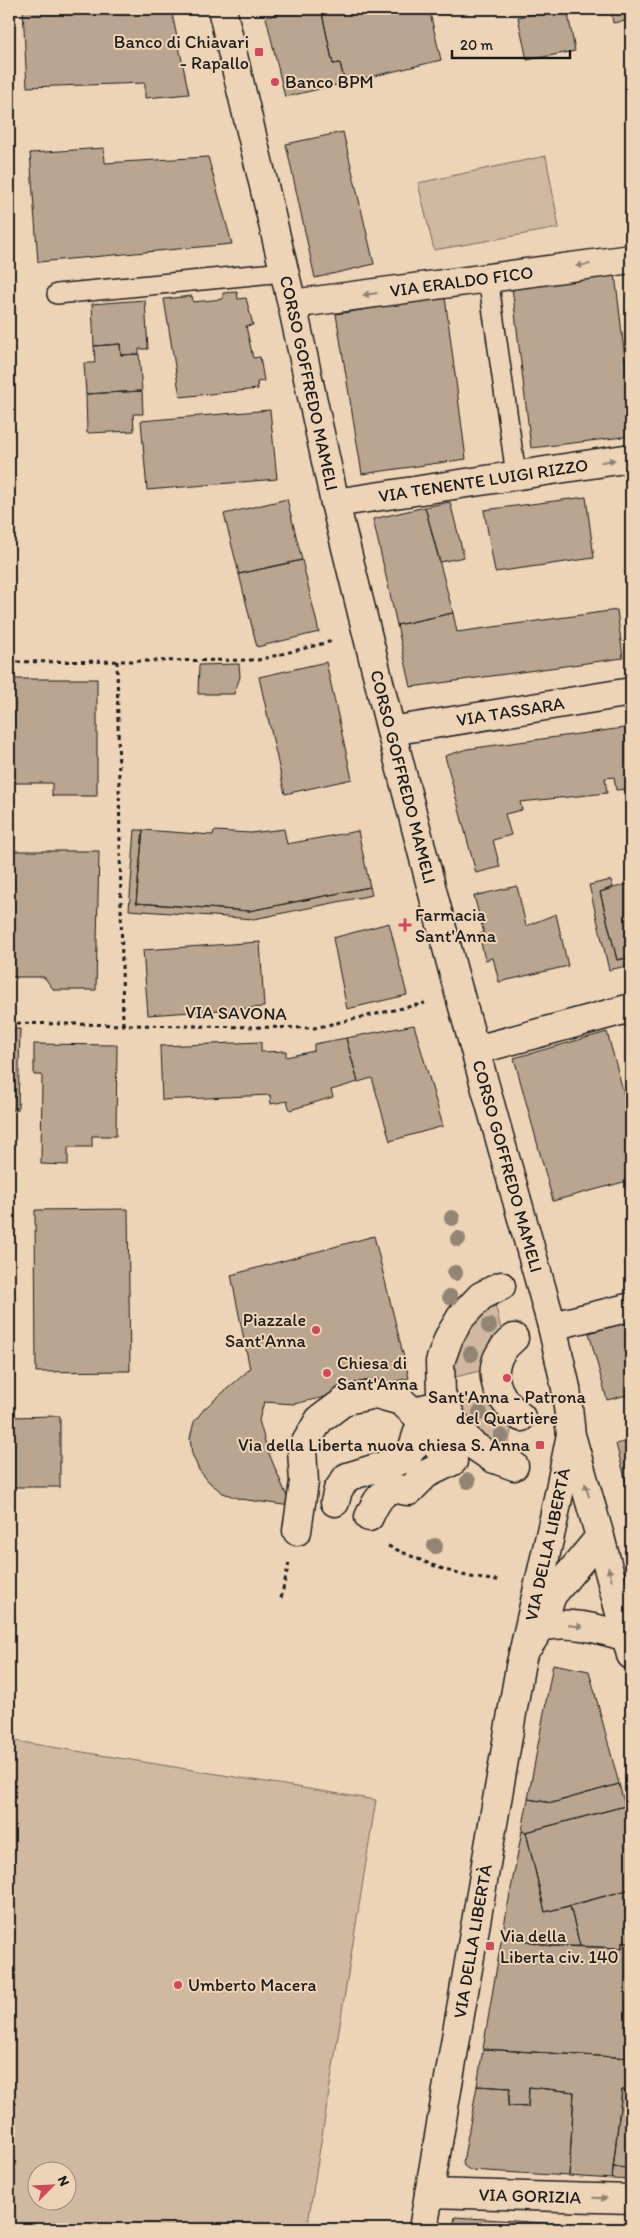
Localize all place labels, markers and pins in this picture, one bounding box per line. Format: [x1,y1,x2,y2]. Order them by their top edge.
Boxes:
place label: Banco di Chiavari - Rapallo [114,31,249,74]
marker: Banco di Chiavari - Rapallo [253,46,265,58]
place label: Banco BPM [285,71,374,93]
marker: Banco BPM [269,76,281,88]
place label: Farmacia Sant'Anna [415,904,497,947]
marker: Farmacia Sant'Anna [399,919,411,931]
place label: Piazzale Sant'Anna [225,1309,307,1352]
marker: Piazzale Sant'Anna [310,1324,322,1336]
place label: Chiesa di Sant'Anna [337,1352,419,1395]
marker: Chiesa di Sant'Anna [321,1367,333,1379]
marker: Sant'Anna - Patrona del Quartiere [501,1372,513,1384]
place label: Sant'Anna - Patrona del Quartiere [428,1386,587,1429]
place label: Via della Liberta nuova chiesa S. Anna [238,1434,531,1456]
marker: Via della Liberta nuova chiesa S. Anna [534,1439,546,1451]
place label: Via della Liberta civ. 140 [500,1925,619,1968]
marker: Via della Liberta civ. 140 [484,1940,496,1952]
place label: Umberto Macera [188,1974,317,1996]
marker: Umberto Macera [172,1979,184,1991]

